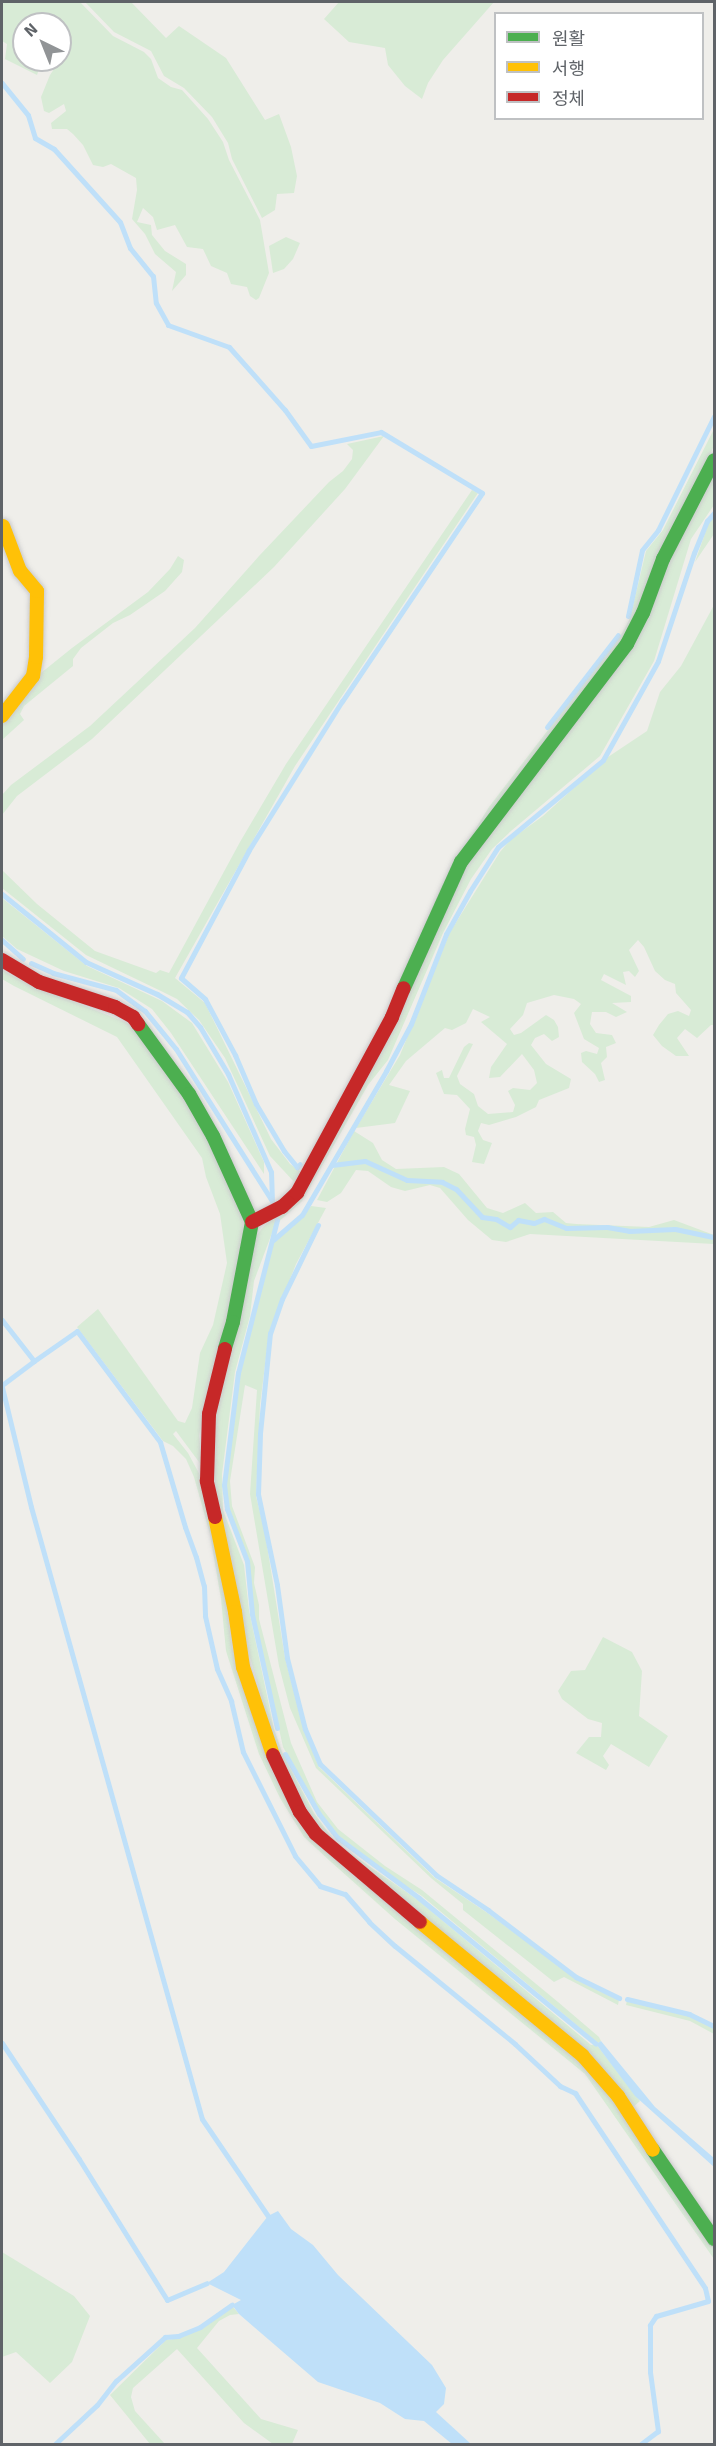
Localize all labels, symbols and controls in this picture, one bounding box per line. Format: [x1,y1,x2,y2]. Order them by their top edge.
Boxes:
north arrow [12,12,72,72]
legend [494,12,704,120]
text: N [20,19,42,41]
text: 원활 [552,28,585,50]
text: 서행 [552,58,585,80]
text: 정체 [552,88,585,110]

